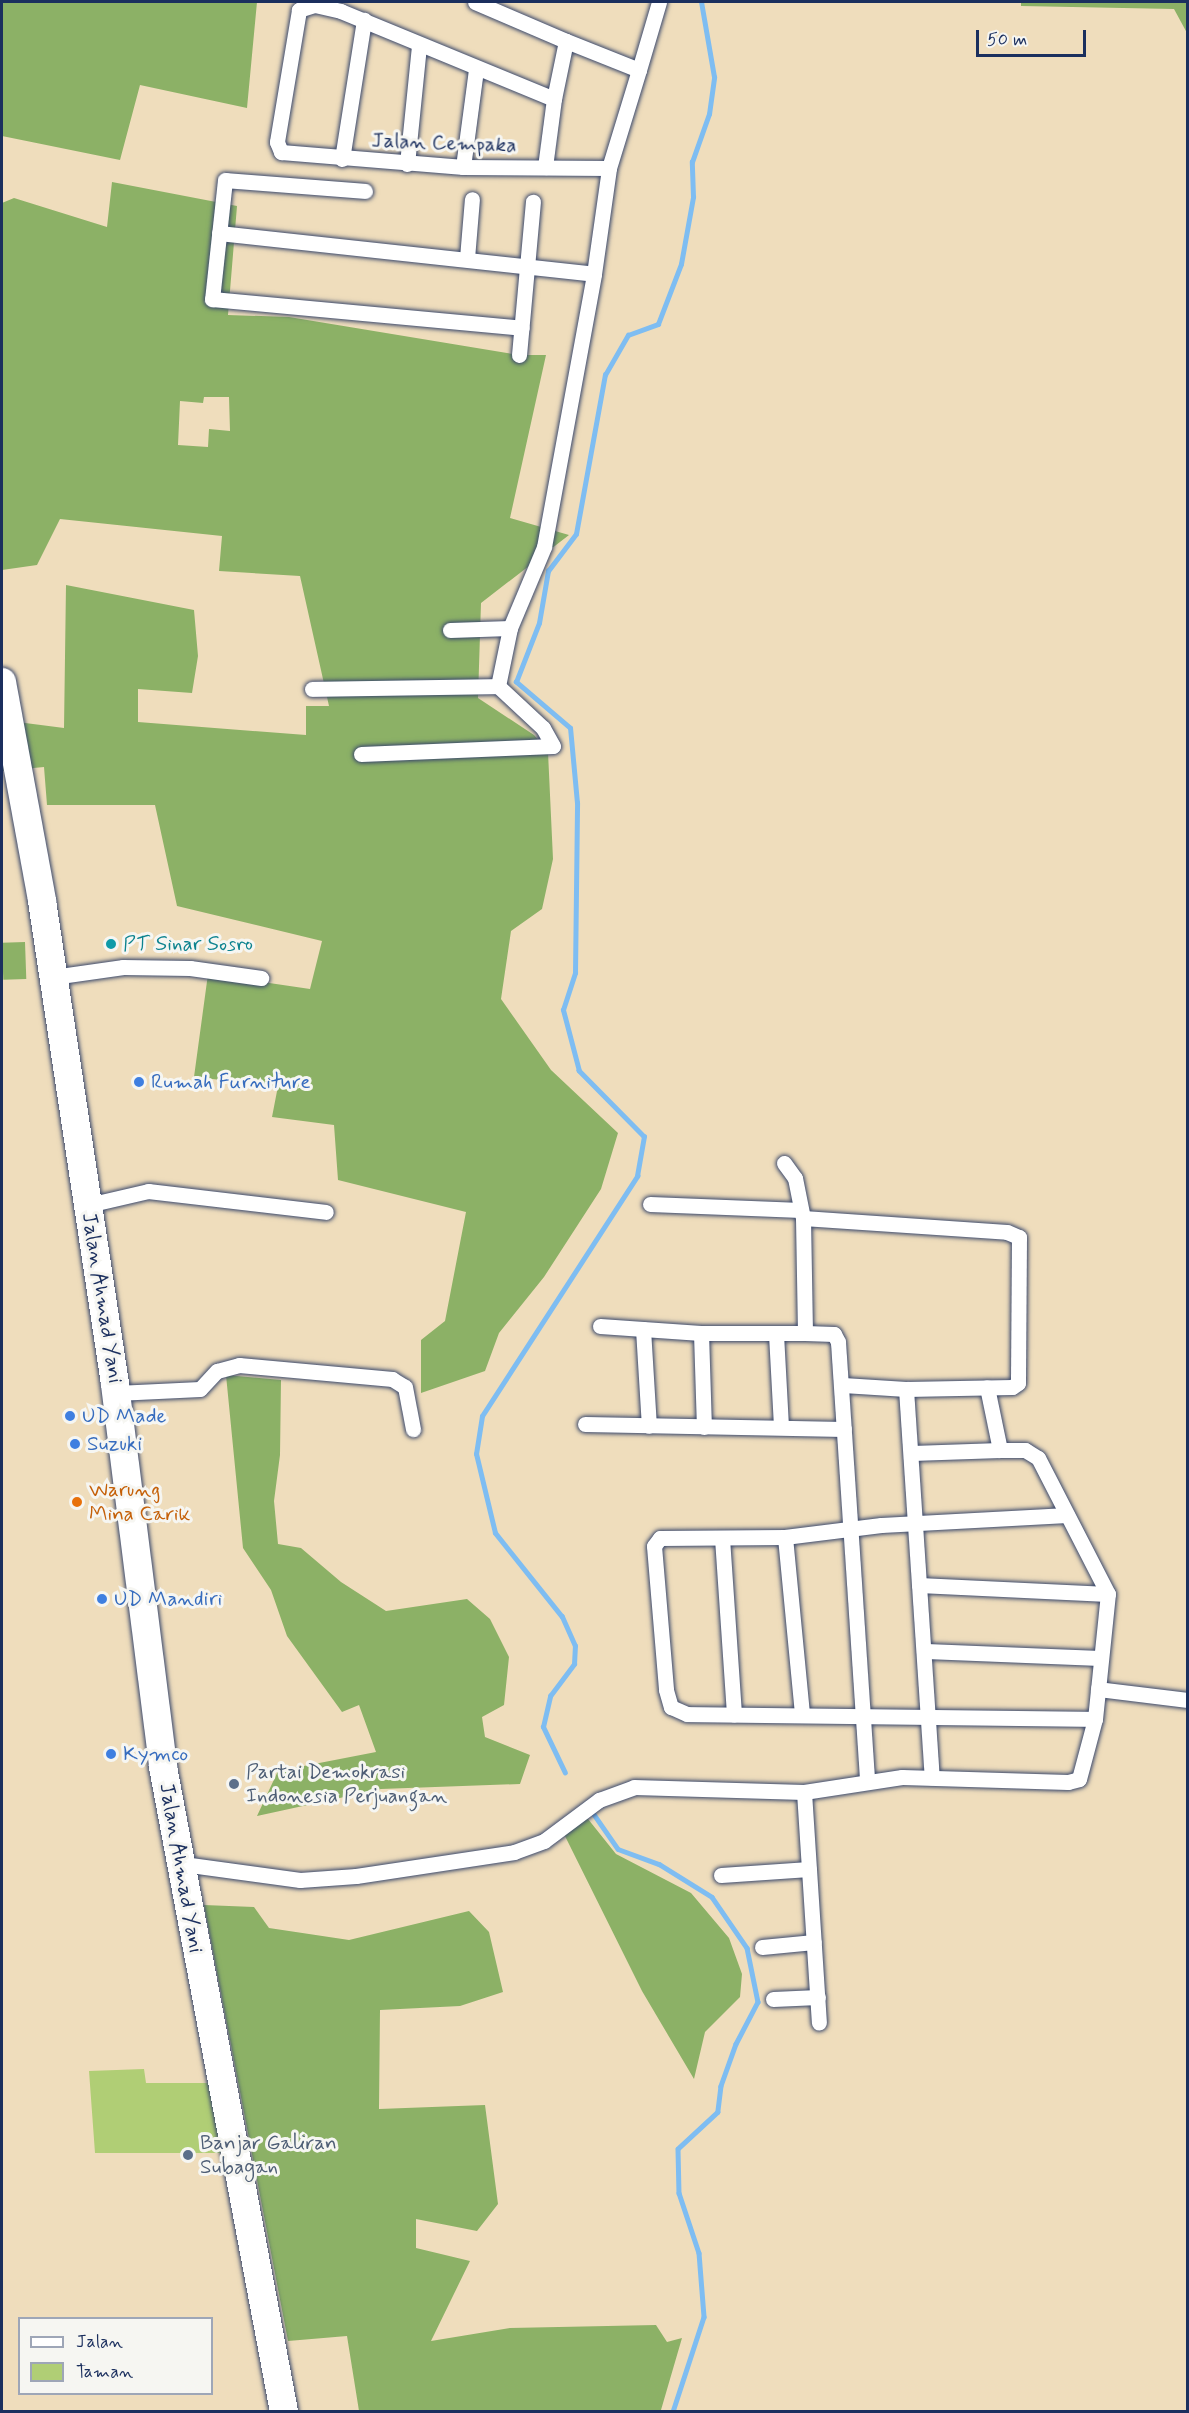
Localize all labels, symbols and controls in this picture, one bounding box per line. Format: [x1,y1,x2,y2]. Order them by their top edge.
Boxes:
scale bar [979,18,1088,56]
text: 50 m [987,28,1027,52]
street label: Jalan Cempaka [370,128,518,158]
place label: PT Sinar Sosro [123,931,256,957]
marker: PT Sinar Sosro [104,937,118,951]
place label: Rumah Furniture [151,1069,309,1095]
marker: Rumah Furniture [132,1075,146,1089]
street label: Jalan Ahmad Yani [76,1211,128,1385]
place label: UD Made [82,1403,165,1429]
marker: UD Made [63,1409,77,1423]
place label: Suzuki [87,1431,142,1457]
marker: Suzuki [68,1437,82,1451]
place label: Warung Mina Carik [89,1477,189,1527]
marker: Warung Mina Carik [70,1495,84,1509]
place label: UD Mandiri [114,1586,218,1612]
marker: UD Mandiri [95,1592,109,1606]
place label: Kymco [123,1741,188,1767]
marker: Kymco [104,1747,118,1761]
place label: Partai Demokrasi Indonesia Perjuangan [246,1759,445,1809]
marker: Partai Demokrasi Indonesia Perjuangan [227,1777,241,1791]
street label: Jalan Ahmad Yani [154,1781,208,1955]
place label: Banjar Galiran Subagan [200,2130,334,2180]
marker: Banjar Galiran Subagan [181,2148,195,2162]
legend [18,2317,213,2395]
text: Jalan [76,2330,123,2354]
text: Taman [76,2360,133,2384]

